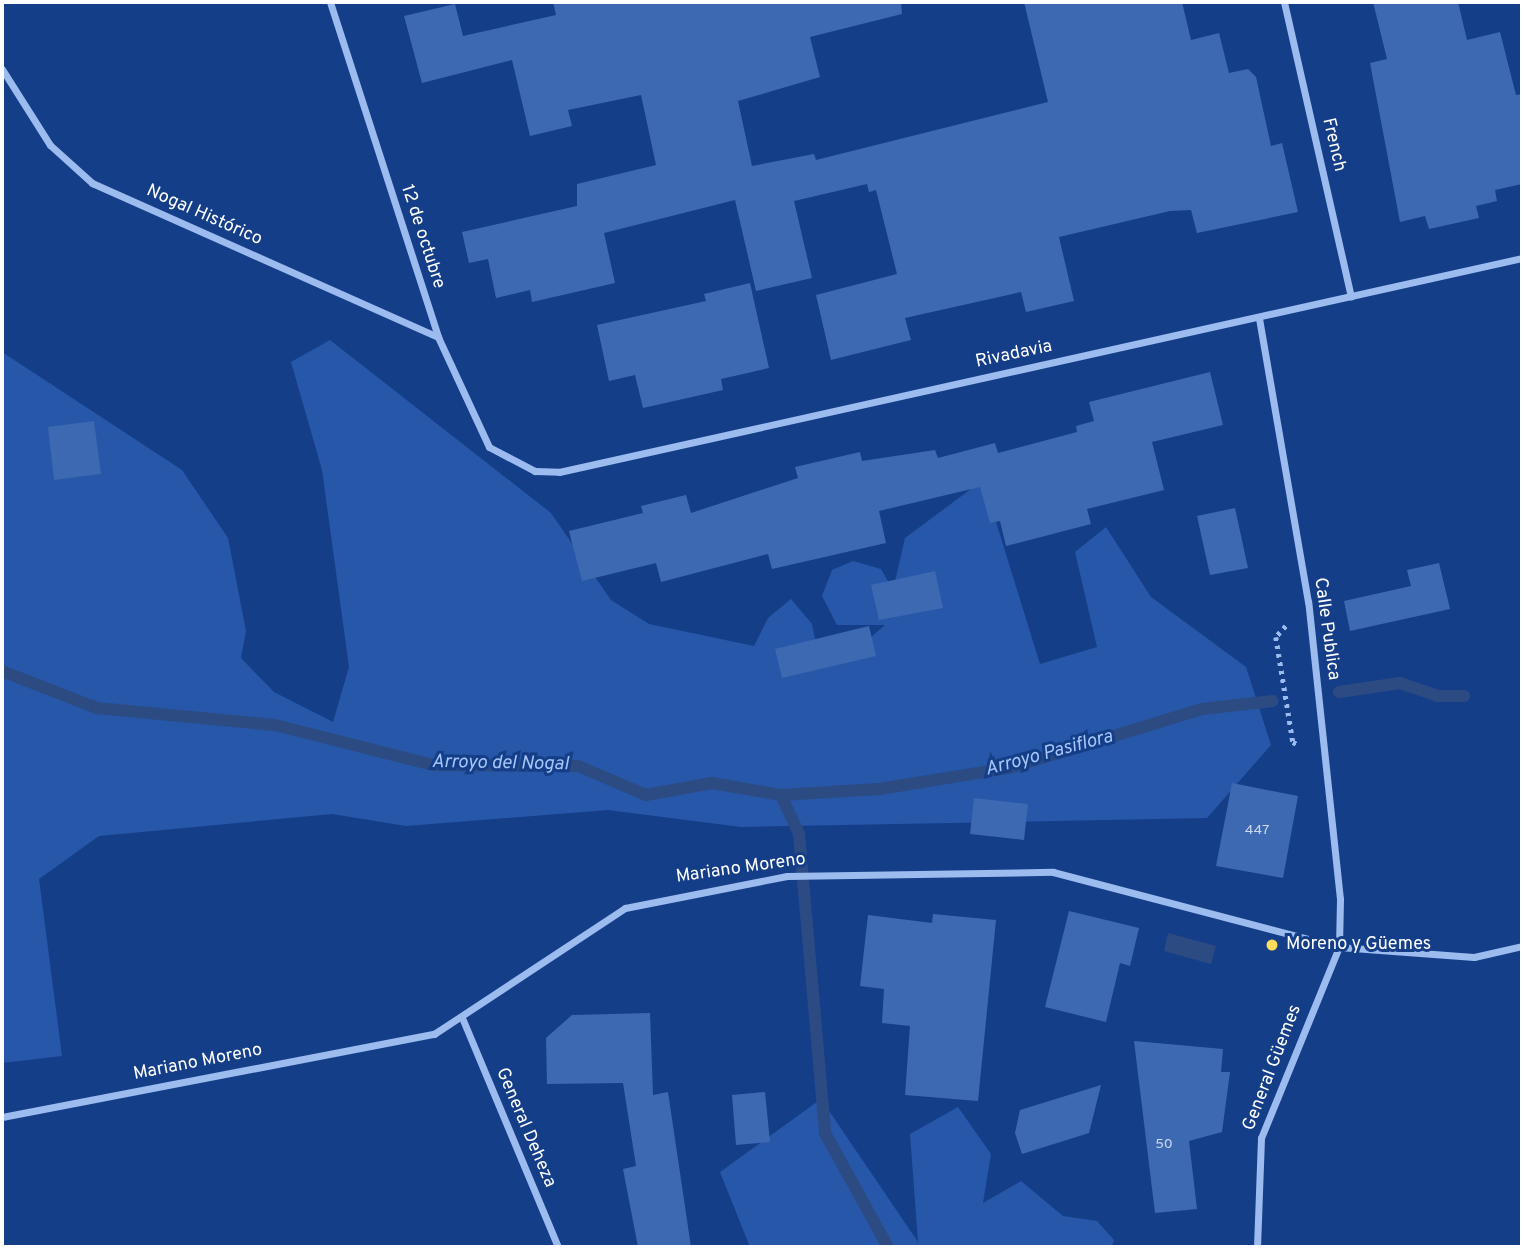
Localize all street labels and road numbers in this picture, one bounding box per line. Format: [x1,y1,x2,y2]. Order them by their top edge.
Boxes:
street label: French [1316,116,1350,174]
street label: Nogal Histórico [143,181,265,251]
street label: 12 de octubre [395,182,449,292]
street label: Rivadavia [974,336,1054,374]
street label: Calle Publica [1308,576,1344,682]
street label: Mariano Moreno [675,849,807,889]
street label: General Güemes [1239,1002,1307,1134]
street label: Mariano Moreno [132,1040,264,1086]
street label: General Deheza [490,1065,560,1191]

